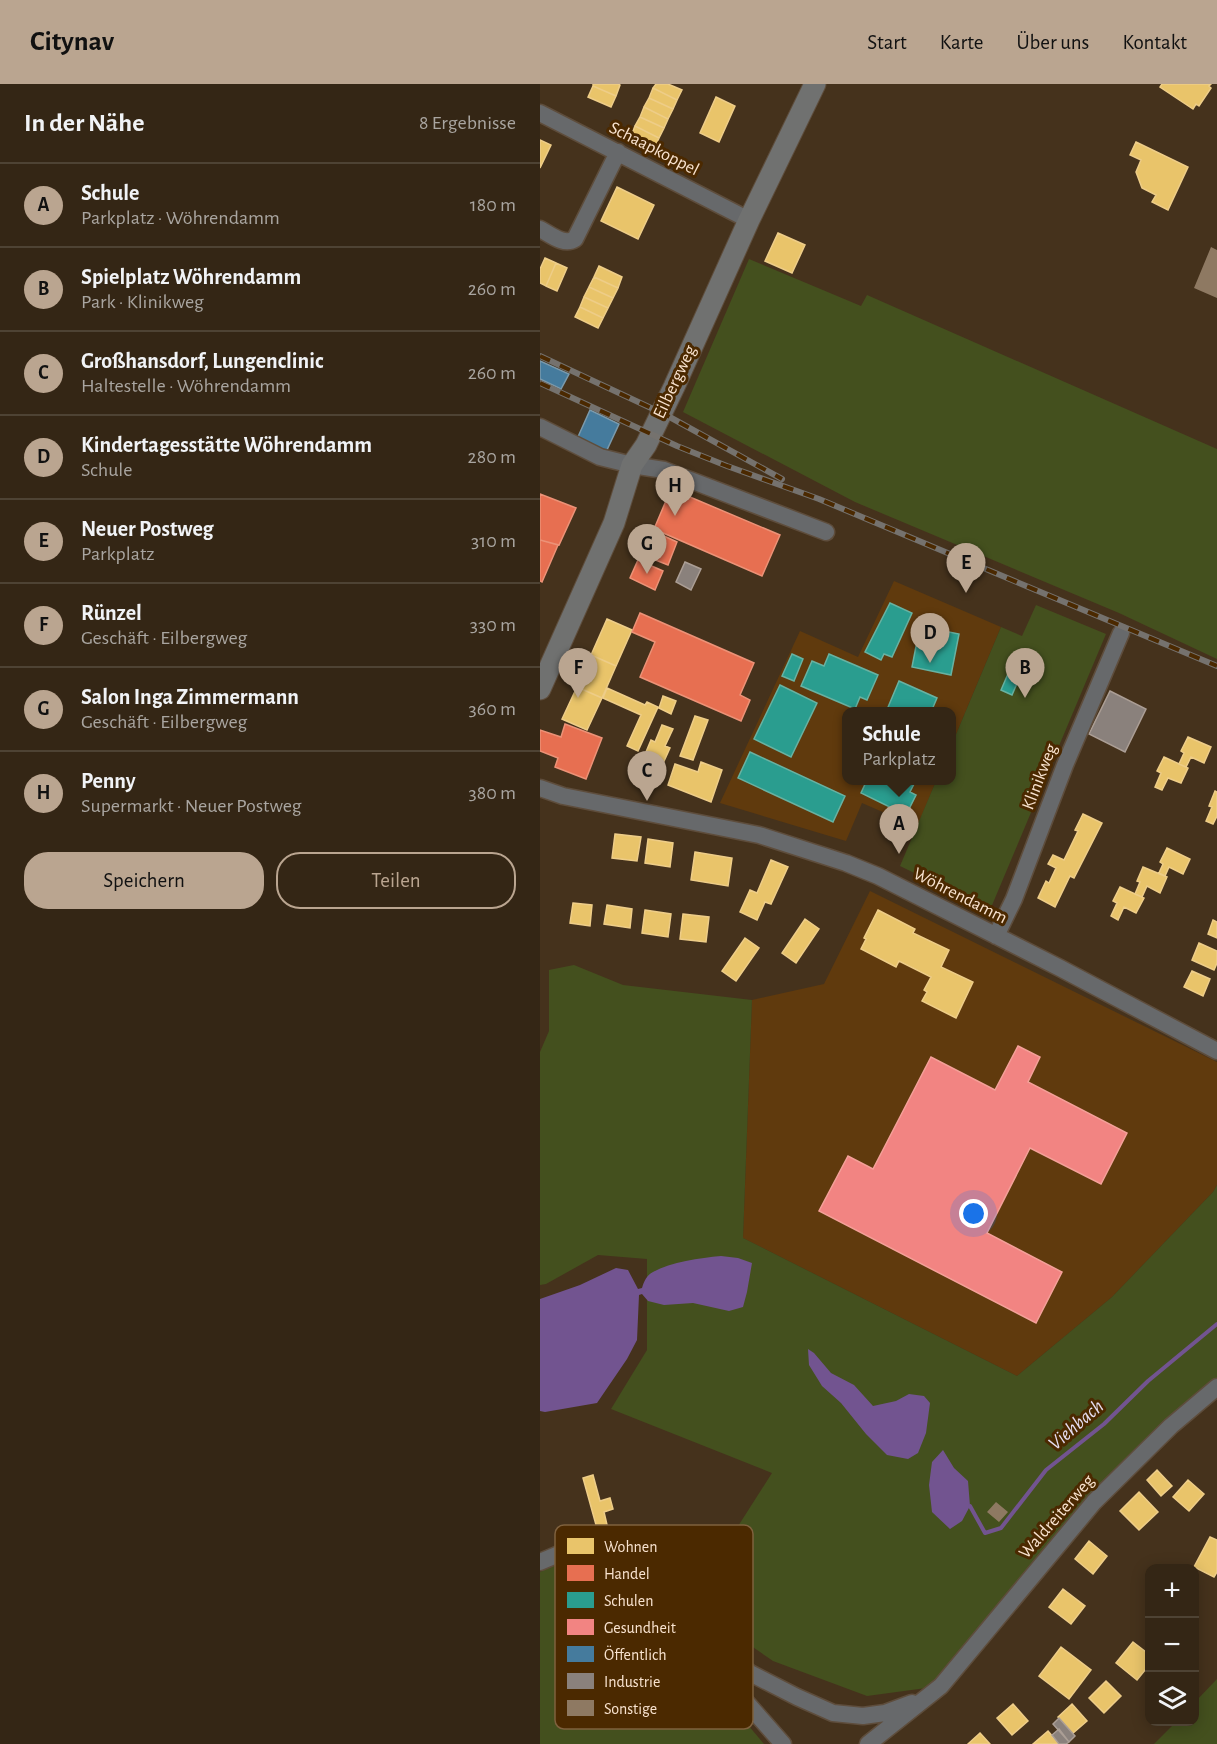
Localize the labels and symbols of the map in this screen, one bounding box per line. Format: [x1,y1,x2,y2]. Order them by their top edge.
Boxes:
street label: Schaapkoppel [606,119,702,179]
street label: Eilbergweg [650,342,700,421]
pin: H [656,466,694,516]
pin: G [628,524,666,574]
pin: E [946,544,986,593]
pin: D [910,614,950,663]
pin: F [558,648,597,698]
pin: B [1006,648,1044,698]
street label: Klinikweg [1019,741,1061,813]
pin: C [628,752,666,801]
pin: A [880,804,918,854]
street label: Wöhrendamm [910,865,1010,927]
your location [959,1199,988,1228]
water label: Viehbach [1045,1396,1107,1454]
street label: Waldreiterweg [1016,1472,1098,1562]
legend [555,1525,753,1729]
text: Wohnen [604,1539,658,1555]
text: Handel [604,1566,650,1582]
text: Schulen [604,1593,653,1609]
text: Gesundheit [604,1620,676,1636]
text: Öffentlich [604,1645,667,1663]
text: Industrie [604,1674,660,1690]
text: Sonstige [604,1701,657,1717]

